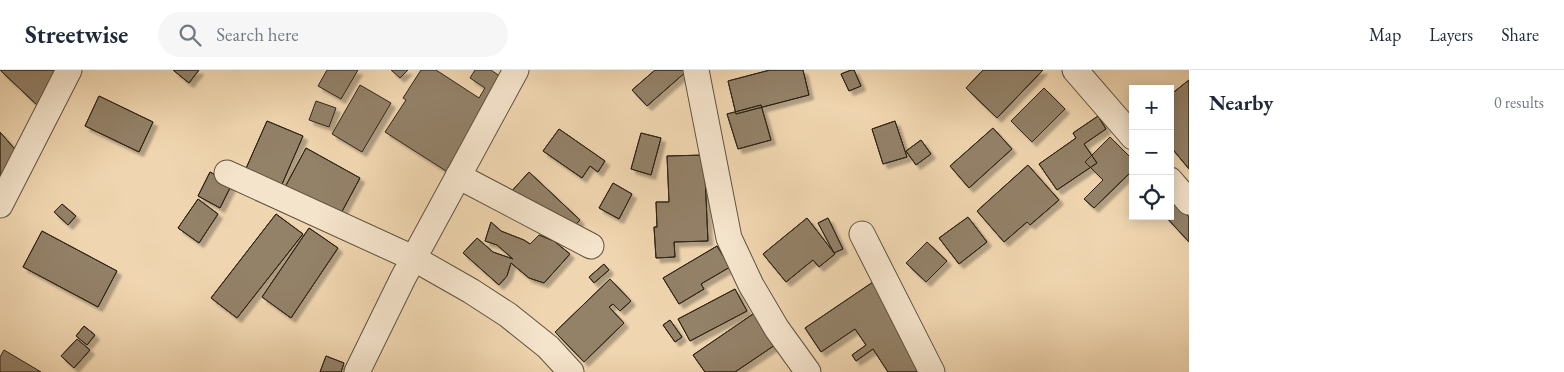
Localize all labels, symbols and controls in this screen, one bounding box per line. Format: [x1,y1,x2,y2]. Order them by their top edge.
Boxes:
search box [158,12,508,57]
text: Streetwise [25,19,128,50]
icon: search [176,21,204,49]
text: Search here [216,22,299,47]
text: Map [1369,23,1401,46]
text: Layers [1429,23,1473,46]
text: Share [1501,23,1539,46]
map controls [1129,85,1174,220]
button: + [1129,85,1174,130]
text: Nearby [1209,89,1273,116]
text: 0 results [1494,92,1544,113]
button: − [1129,130,1174,175]
button: locate [1129,175,1174,220]

